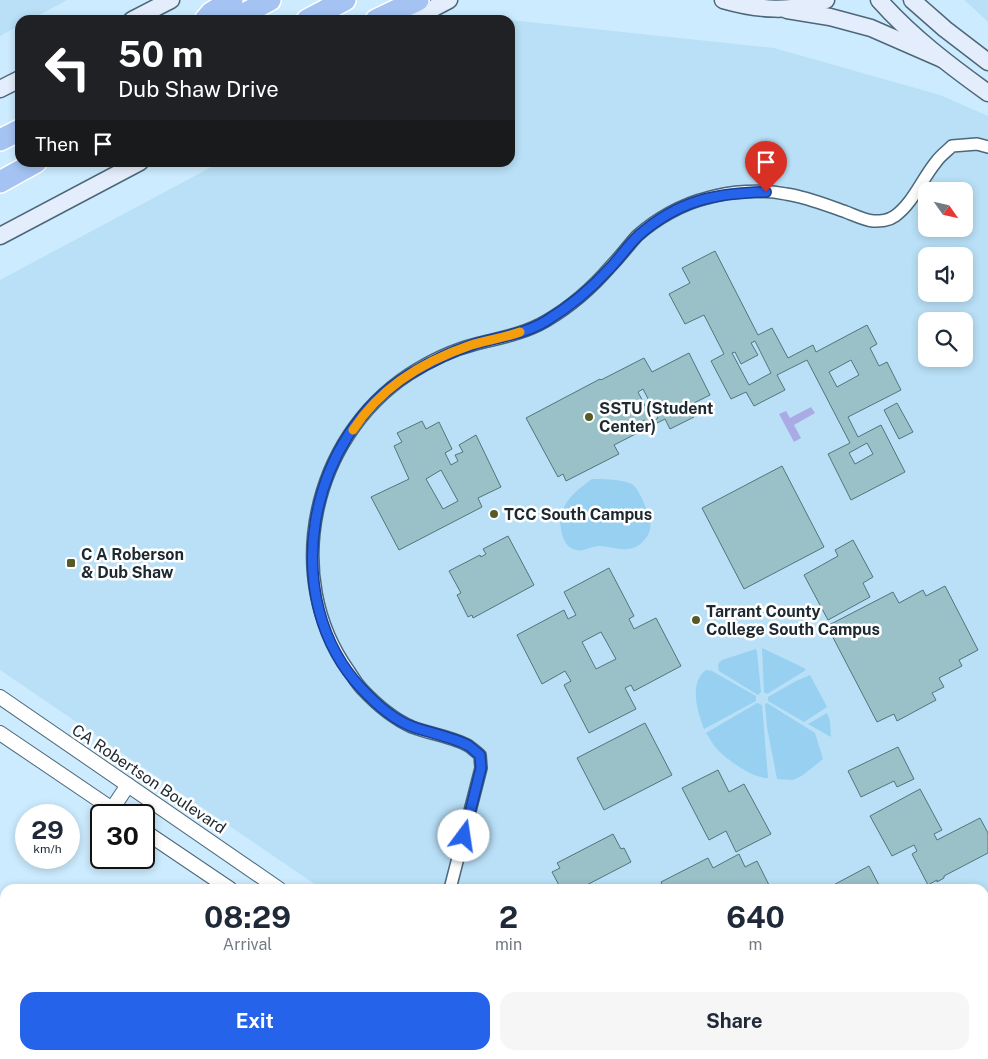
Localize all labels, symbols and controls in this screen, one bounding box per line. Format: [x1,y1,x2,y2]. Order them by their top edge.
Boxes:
text: 50 m [118,34,203,75]
icon: left [35,35,100,100]
text: Dub Shaw Drive [118,76,279,102]
icon: arrive [89,130,117,158]
text: Then [35,133,79,155]
pin [745,141,787,192]
icon: arrive [752,148,780,176]
north arrow [918,182,972,238]
map controls [918,182,973,367]
button: sound [918,247,973,302]
button: search [918,312,973,367]
place label: SSTU (Student Center) [599,399,714,436]
marker: SSTU (Student Center) [583,411,595,423]
place label: TCC South Campus [504,505,652,524]
marker: TCC South Campus [488,508,500,520]
place label: C A Roberson & Dub Shaw [81,545,184,582]
marker: C A Roberson & Dub Shaw [65,557,77,569]
place label: Tarrant County College South Campus [706,602,880,639]
marker: Tarrant County College South Campus [690,614,702,626]
street label: CA Robertson Boulevard [68,720,230,838]
speed limit sign: 30 [90,804,155,869]
position arrow [437,809,489,861]
text: 29 [31,815,64,845]
text: km/h [33,842,62,856]
text: 08:29 [204,899,291,935]
text: 2 [499,899,518,935]
text: 640 [726,899,785,935]
text: Arrival [223,935,272,954]
text: min [495,935,522,954]
text: m [749,935,762,954]
button: Exit [20,992,490,1050]
button: Share [500,992,969,1050]

